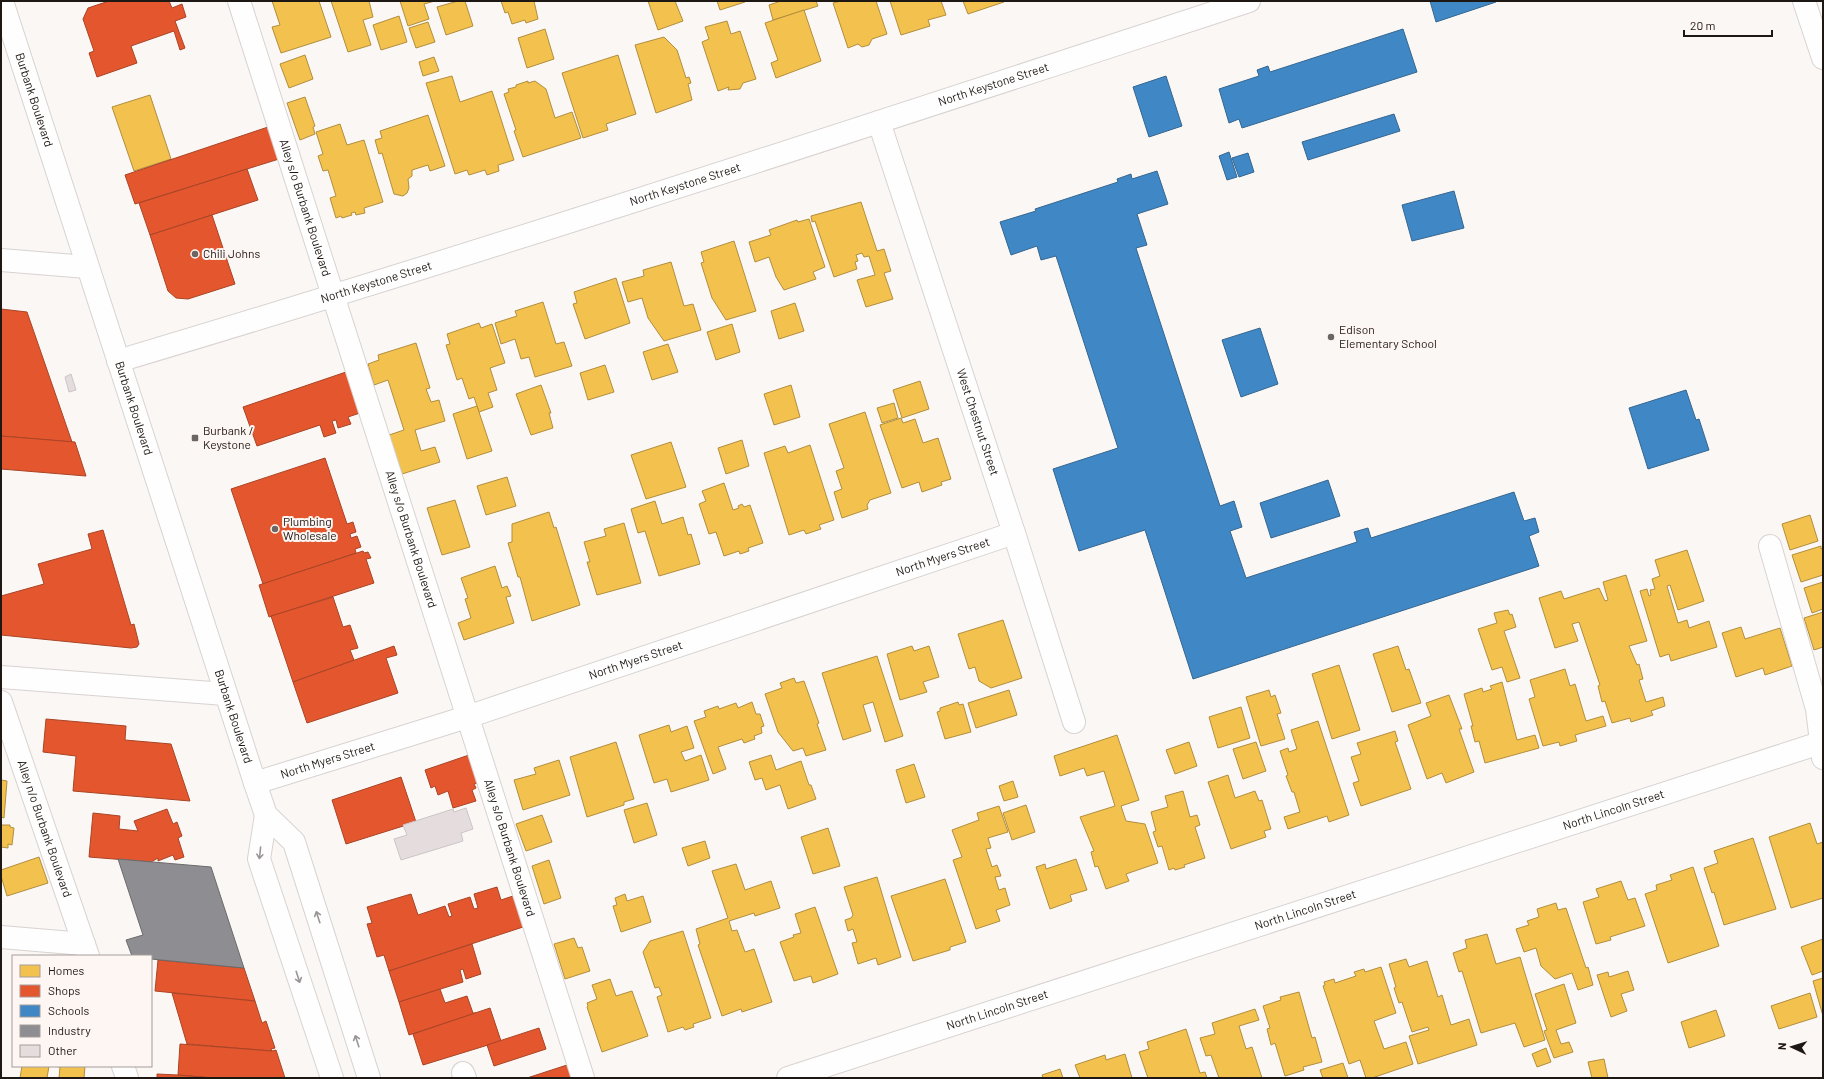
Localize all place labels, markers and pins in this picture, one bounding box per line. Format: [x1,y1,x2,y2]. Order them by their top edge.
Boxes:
place label: Chili Johns [203,246,260,260]
marker: Chili Johns [190,249,200,259]
place label: Edison Elementary School [1339,322,1437,350]
marker: Edison Elementary School [1326,332,1336,342]
place label: Burbank / Keystone [203,423,254,451]
marker: Burbank / Keystone [190,433,200,443]
place label: Plumbing Wholesale [283,514,337,542]
marker: Plumbing Wholesale [270,524,280,534]

